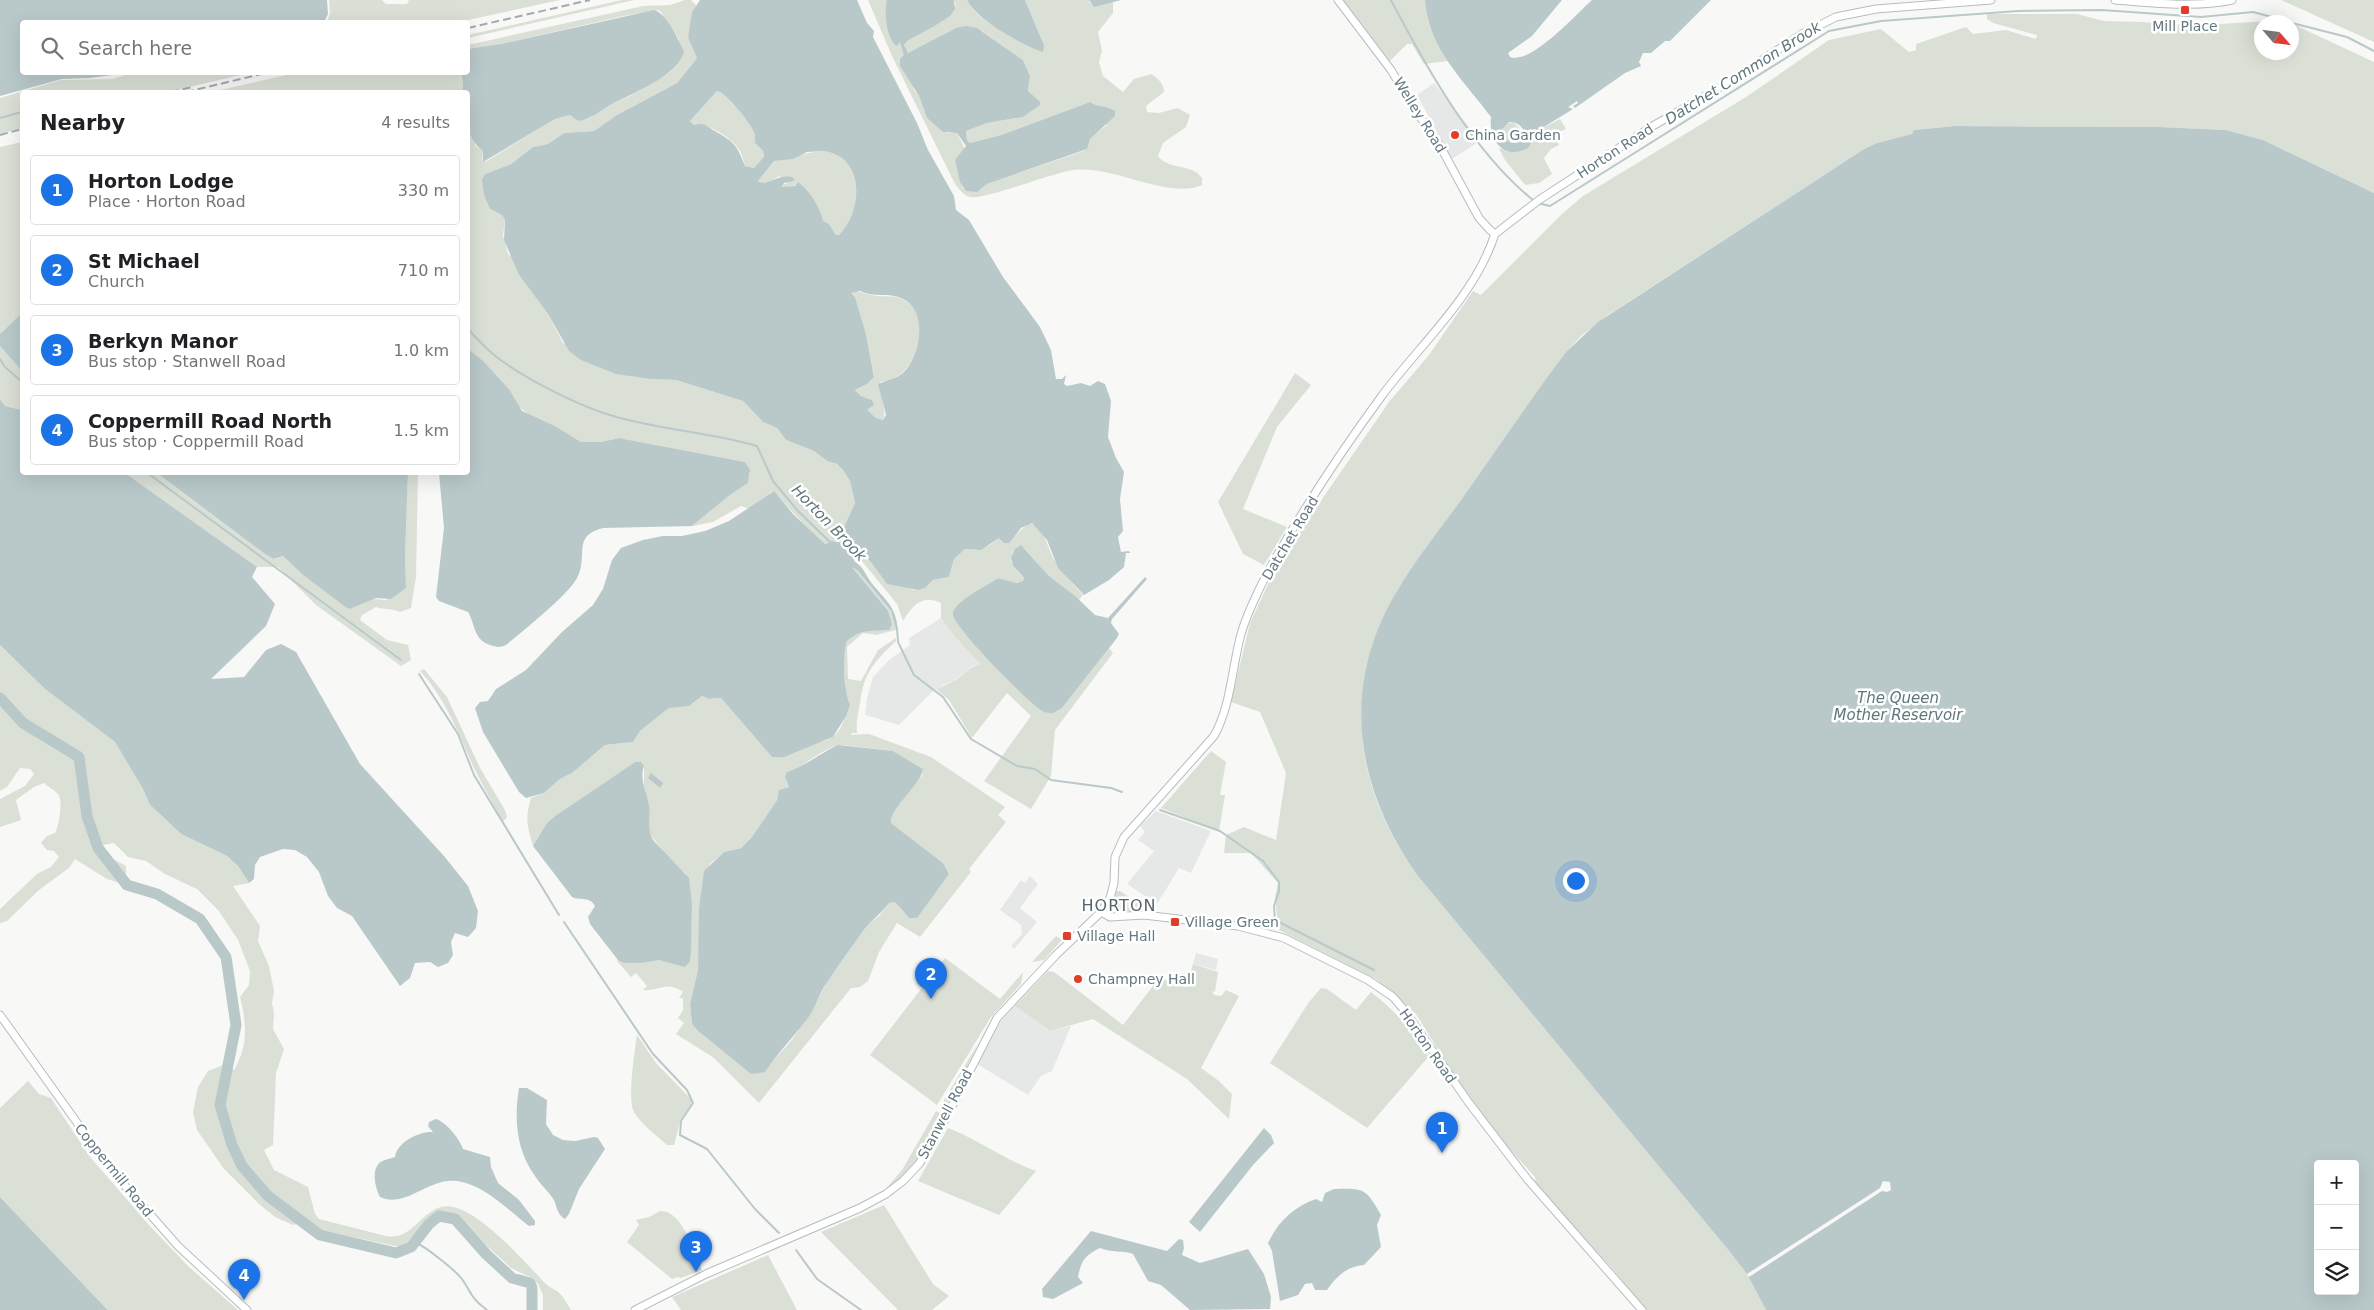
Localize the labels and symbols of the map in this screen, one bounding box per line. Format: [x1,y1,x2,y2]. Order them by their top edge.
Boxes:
marker: Mill Place [2179,4,2191,16]
north arrow [2254,15,2299,60]
water label: Datchet Common Brook [1662,17,1825,128]
place label: Mill Place [2152,18,2218,34]
street label: Welley Road [1390,74,1450,156]
street label: Horton Road [1574,121,1656,181]
place label: China Garden [1465,127,1561,143]
marker: China Garden [1449,129,1461,141]
water label: Horton Brook [788,481,871,566]
street label: Datchet Road [1259,493,1321,583]
water label: The Queen Mother Reservoir [1834,689,1963,724]
your location [1563,868,1589,894]
district label: HORTON [1082,896,1156,915]
place label: Village Green [1185,914,1279,930]
marker: Village Green [1169,916,1181,928]
place label: Village Hall [1077,928,1155,944]
marker: Village Hall [1061,930,1073,942]
pin: 2 [915,958,947,999]
place label: Champney Hall [1088,971,1195,987]
marker: Champney Hall [1072,973,1084,985]
street label: Horton Road [1396,1006,1460,1086]
street label: Stanwell Road [915,1066,975,1162]
pin: 1 [1426,1112,1458,1153]
street label: Coppermill Road [72,1120,156,1220]
pin: 3 [680,1231,712,1272]
pin: 4 [228,1259,260,1300]

